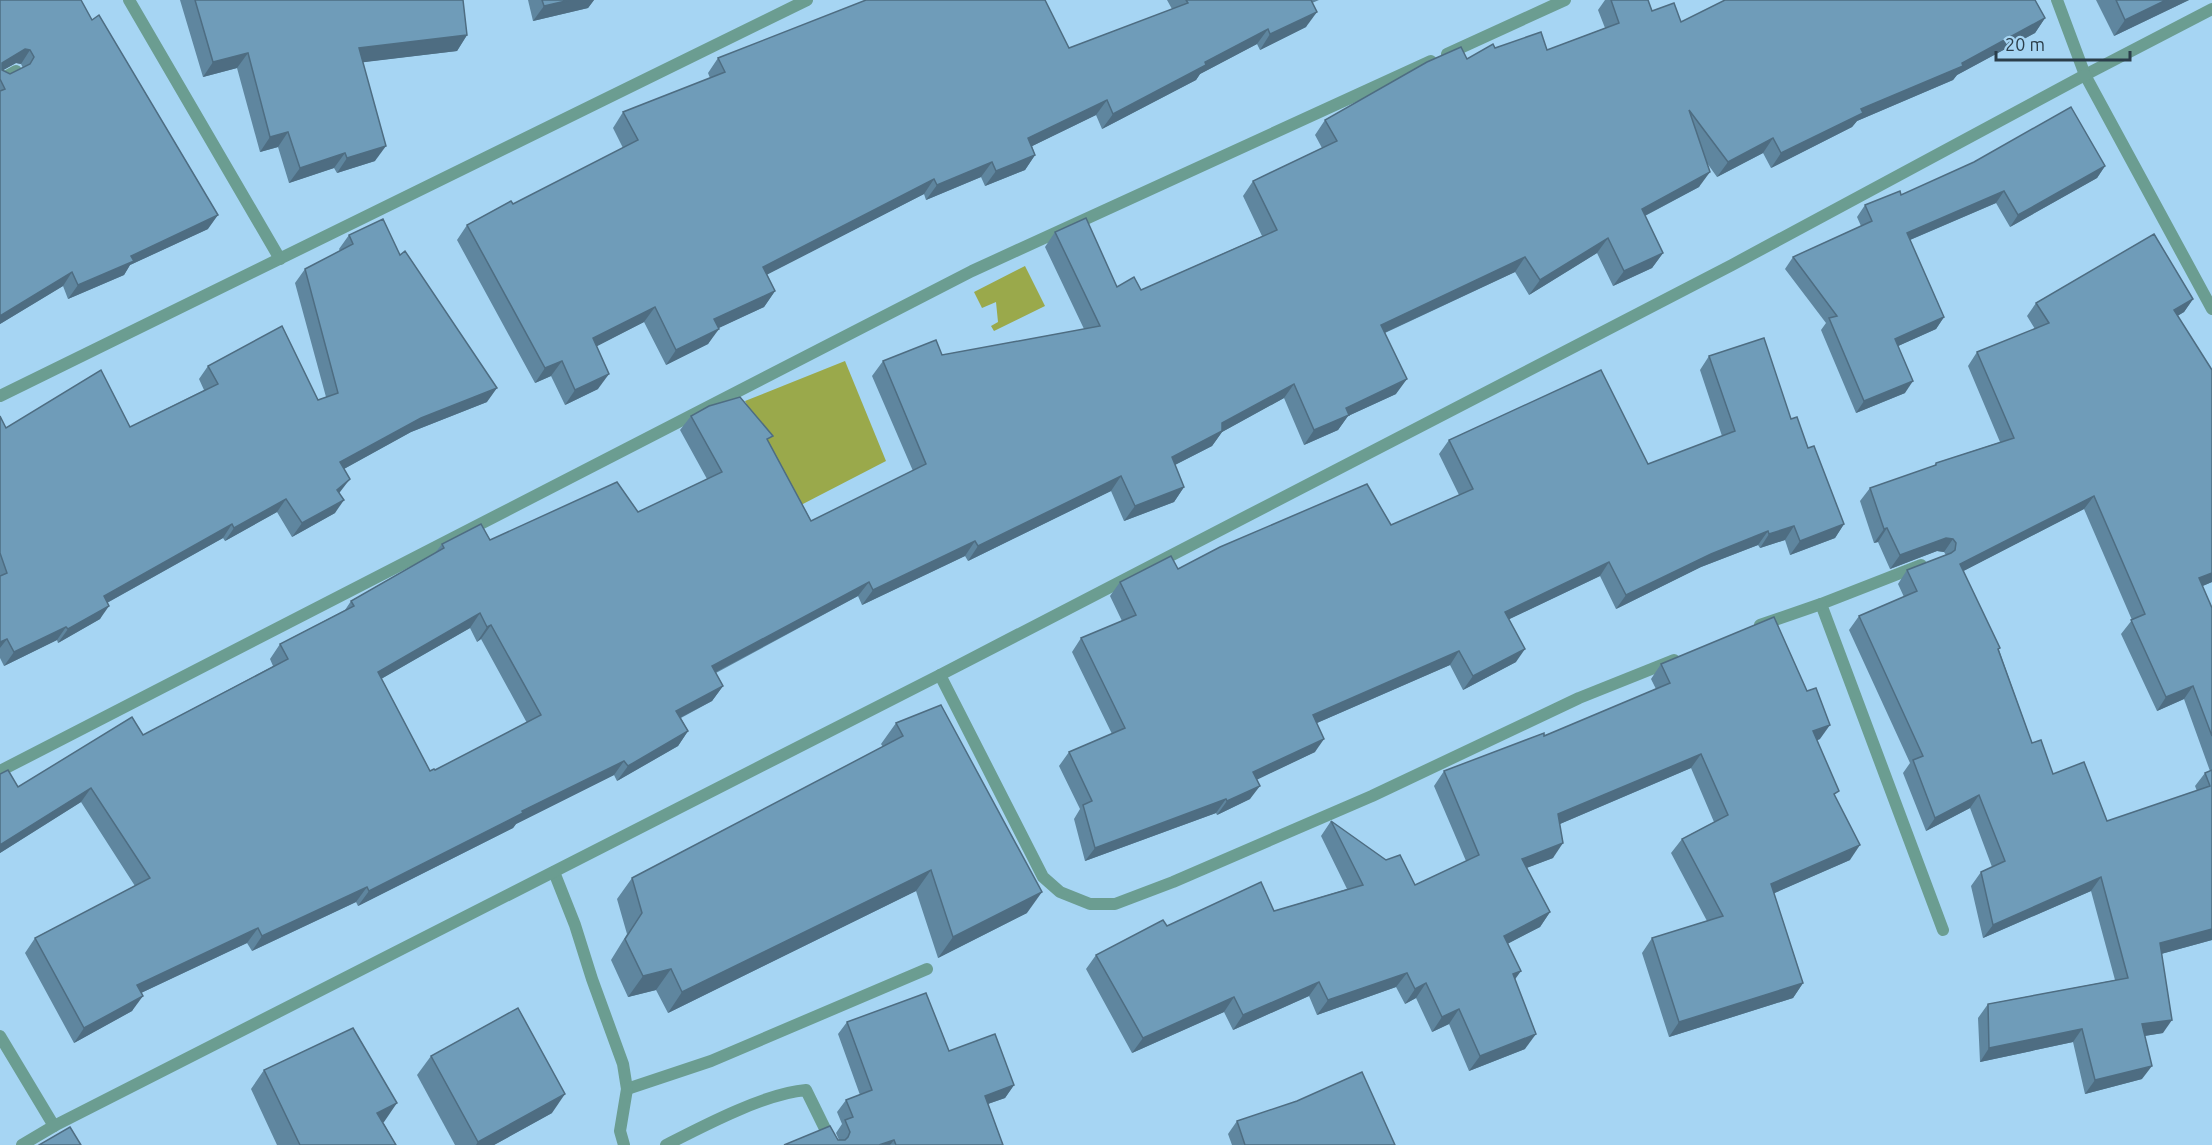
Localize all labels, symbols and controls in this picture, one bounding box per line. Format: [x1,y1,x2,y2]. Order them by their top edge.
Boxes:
scale bar [1996,24,2130,62]
text: 20 m [2005,34,2045,54]

